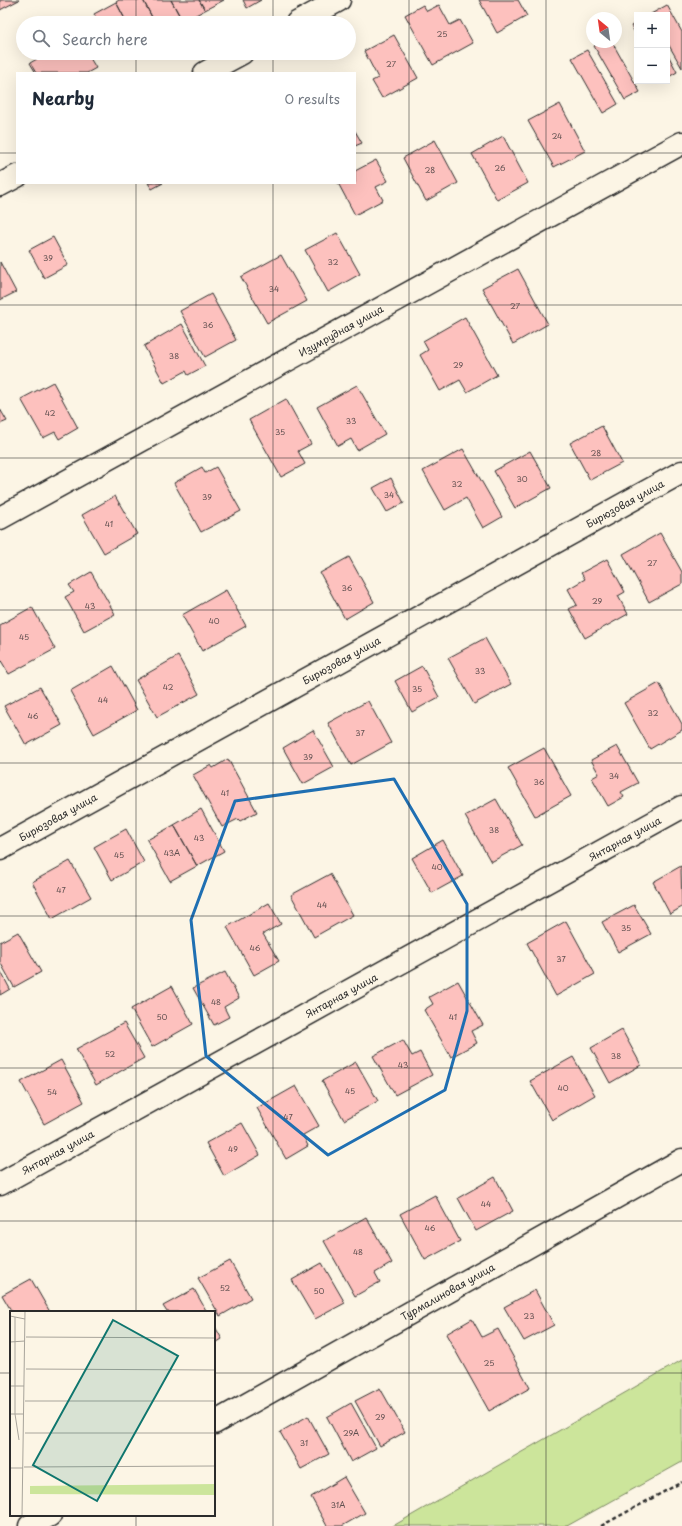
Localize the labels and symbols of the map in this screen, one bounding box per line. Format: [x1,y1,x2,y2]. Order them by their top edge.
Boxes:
north arrow [586,12,622,48]
house number: 25 [437,28,447,40]
house number: 27 [386,58,396,70]
house number: 24 [552,130,562,142]
house number: 26 [495,162,506,174]
house number: 28 [425,164,435,176]
house number: 39 [43,252,53,264]
house number: 32 [328,256,339,268]
house number: 34 [269,283,279,295]
street label: Изумрудная улица [295,300,386,360]
house number: 27 [510,300,520,312]
house number: 36 [203,319,214,331]
house number: 38 [169,350,179,362]
house number: 29 [453,359,463,371]
house number: 42 [45,407,56,419]
house number: 33 [346,415,356,427]
house number: 35 [275,426,285,438]
house number: 28 [591,447,601,459]
house number: 30 [516,473,528,485]
street label: Бирюзовая улица [583,475,667,531]
house number: 32 [452,478,463,490]
house number: 34 [384,489,394,501]
house number: 39 [202,491,212,503]
house number: 41 [105,518,113,530]
house number: 27 [647,557,657,569]
house number: 36 [342,582,353,594]
house number: 29 [592,595,602,607]
house number: 43 [85,600,95,612]
house number: 40 [208,615,220,627]
house number: 45 [19,631,29,643]
street label: Бирюзовая улица [299,632,384,688]
house number: 33 [475,665,485,677]
house number: 42 [163,681,174,693]
house number: 35 [412,683,422,695]
house number: 44 [98,694,108,706]
house number: 32 [648,707,659,719]
house number: 46 [28,710,39,722]
house number: 37 [355,727,365,739]
house number: 39 [303,751,313,763]
house number: 34 [609,770,619,782]
house number: 36 [534,776,545,788]
house number: 41 [221,787,229,799]
street label: Бирюзовая улица [16,789,100,844]
street label: Янтарная улица [586,812,664,864]
house number: 38 [489,824,499,836]
house number: 43 [194,832,204,844]
house number: 43А [164,847,180,859]
house number: 45 [114,849,124,861]
house number: 40 [431,861,443,873]
house number: 47 [56,884,66,896]
house number: 44 [317,899,327,911]
house number: 35 [621,922,631,934]
house number: 46 [250,942,261,954]
house number: 37 [556,953,566,965]
street label: Янтарная улица [302,969,381,1021]
house number: 48 [211,996,221,1008]
house number: 50 [157,1011,168,1023]
house number: 41 [449,1011,457,1023]
house number: 52 [105,1048,116,1060]
house number: 38 [611,1050,621,1062]
house number: 43 [398,1059,408,1071]
house number: 40 [557,1082,569,1094]
house number: 45 [345,1085,355,1097]
house number: 54 [47,1086,57,1098]
house number: 47 [283,1111,293,1123]
street label: Янтарная улица [19,1125,97,1178]
house number: 49 [228,1143,238,1155]
house number: 44 [481,1198,491,1210]
house number: 46 [425,1222,436,1234]
house number: 48 [353,1246,363,1258]
street label: Турмалиновая улица [398,1259,498,1324]
house number: 52 [220,1282,231,1294]
house number: 50 [314,1285,325,1297]
house number: 23 [524,1310,534,1322]
inset map [10,1311,215,1516]
house number: 25 [484,1357,494,1369]
house number: 29 [375,1411,385,1423]
house number: 29А [343,1427,359,1439]
house number: 31 [300,1437,308,1449]
house number: 31А [331,1499,345,1511]

